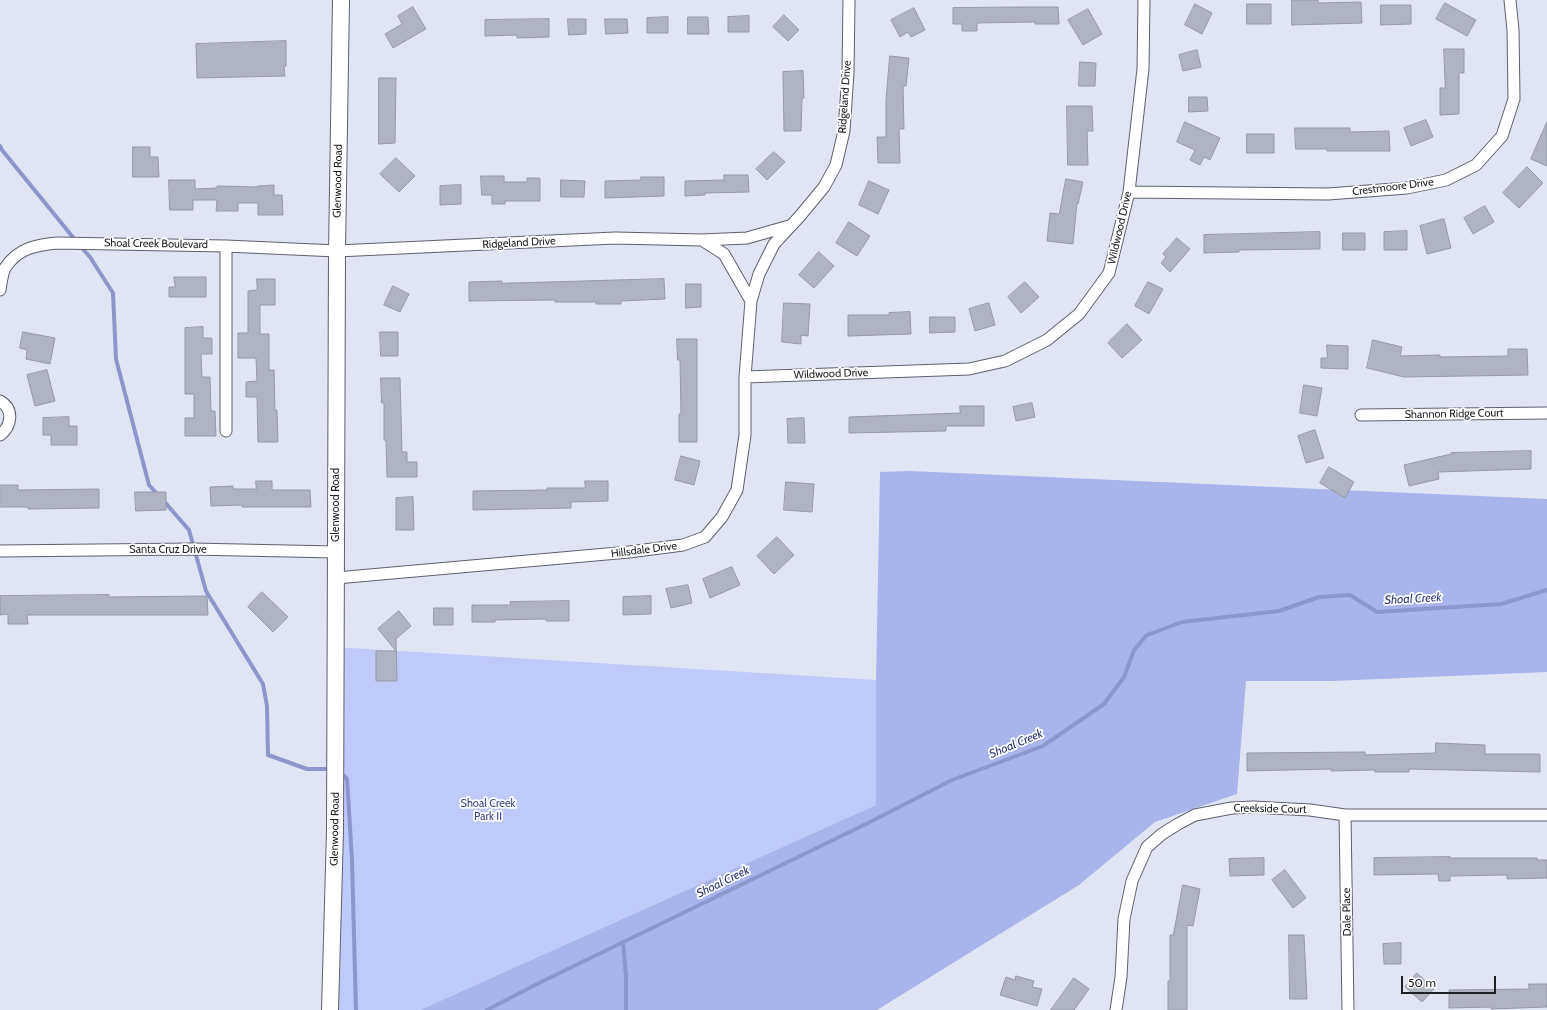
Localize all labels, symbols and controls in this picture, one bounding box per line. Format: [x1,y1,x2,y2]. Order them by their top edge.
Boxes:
street label: Ridgeland Drive [836,60,854,134]
street label: Glenwood Road [331,144,345,218]
street label: Crestmoore Drive [1352,175,1434,199]
street label: Wildwood Drive [1105,190,1135,266]
street label: Ridgeland Drive [482,234,556,252]
street label: Shoal Creek Boulevard [104,236,208,252]
street label: Wildwood Drive [793,366,869,382]
street label: Shannon Ridge Court [1405,407,1503,421]
street label: Glenwood Road [329,468,343,542]
street label: Hillsdale Drive [610,539,678,561]
street label: Santa Cruz Drive [129,543,207,557]
water label: Shoal Creek [1384,590,1442,608]
water label: Shoal Creek [987,726,1045,762]
street label: Glenwood Road [328,792,342,866]
park label: Shoal Creek Park II [461,797,515,823]
street label: Creekside Court [1233,802,1307,816]
water label: Shoal Creek [694,863,752,901]
street label: Dale Place [1340,888,1354,936]
scale bar [1403,968,1498,994]
text: 50 m [1408,975,1436,990]

